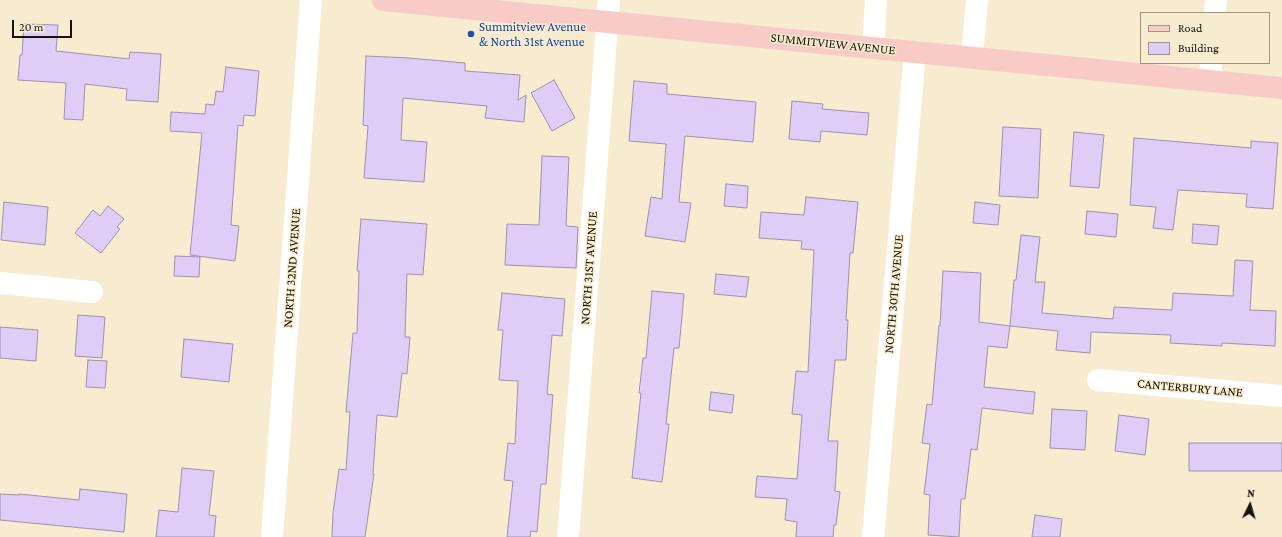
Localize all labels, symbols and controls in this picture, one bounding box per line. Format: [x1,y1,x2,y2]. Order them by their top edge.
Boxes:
scale bar [14,12,74,38]
legend [1140,12,1270,64]
place label: Summitview Avenue & North 31st Avenue [479,19,586,50]
text: 20 m [19,20,43,34]
text: Road [1178,21,1202,35]
marker: Summitview Avenue & North 31st Avenue [466,29,476,39]
street label: SUMMITVIEW AVENUE [770,30,896,58]
text: Building [1178,41,1219,55]
street label: NORTH 32ND AVENUE [280,208,304,328]
street label: NORTH 31ST AVENUE [577,211,601,325]
street label: NORTH 30TH AVENUE [881,234,907,354]
street label: CANTERBURY LANE [1136,376,1244,400]
north arrow [1230,485,1270,525]
text: N [1247,487,1255,499]

